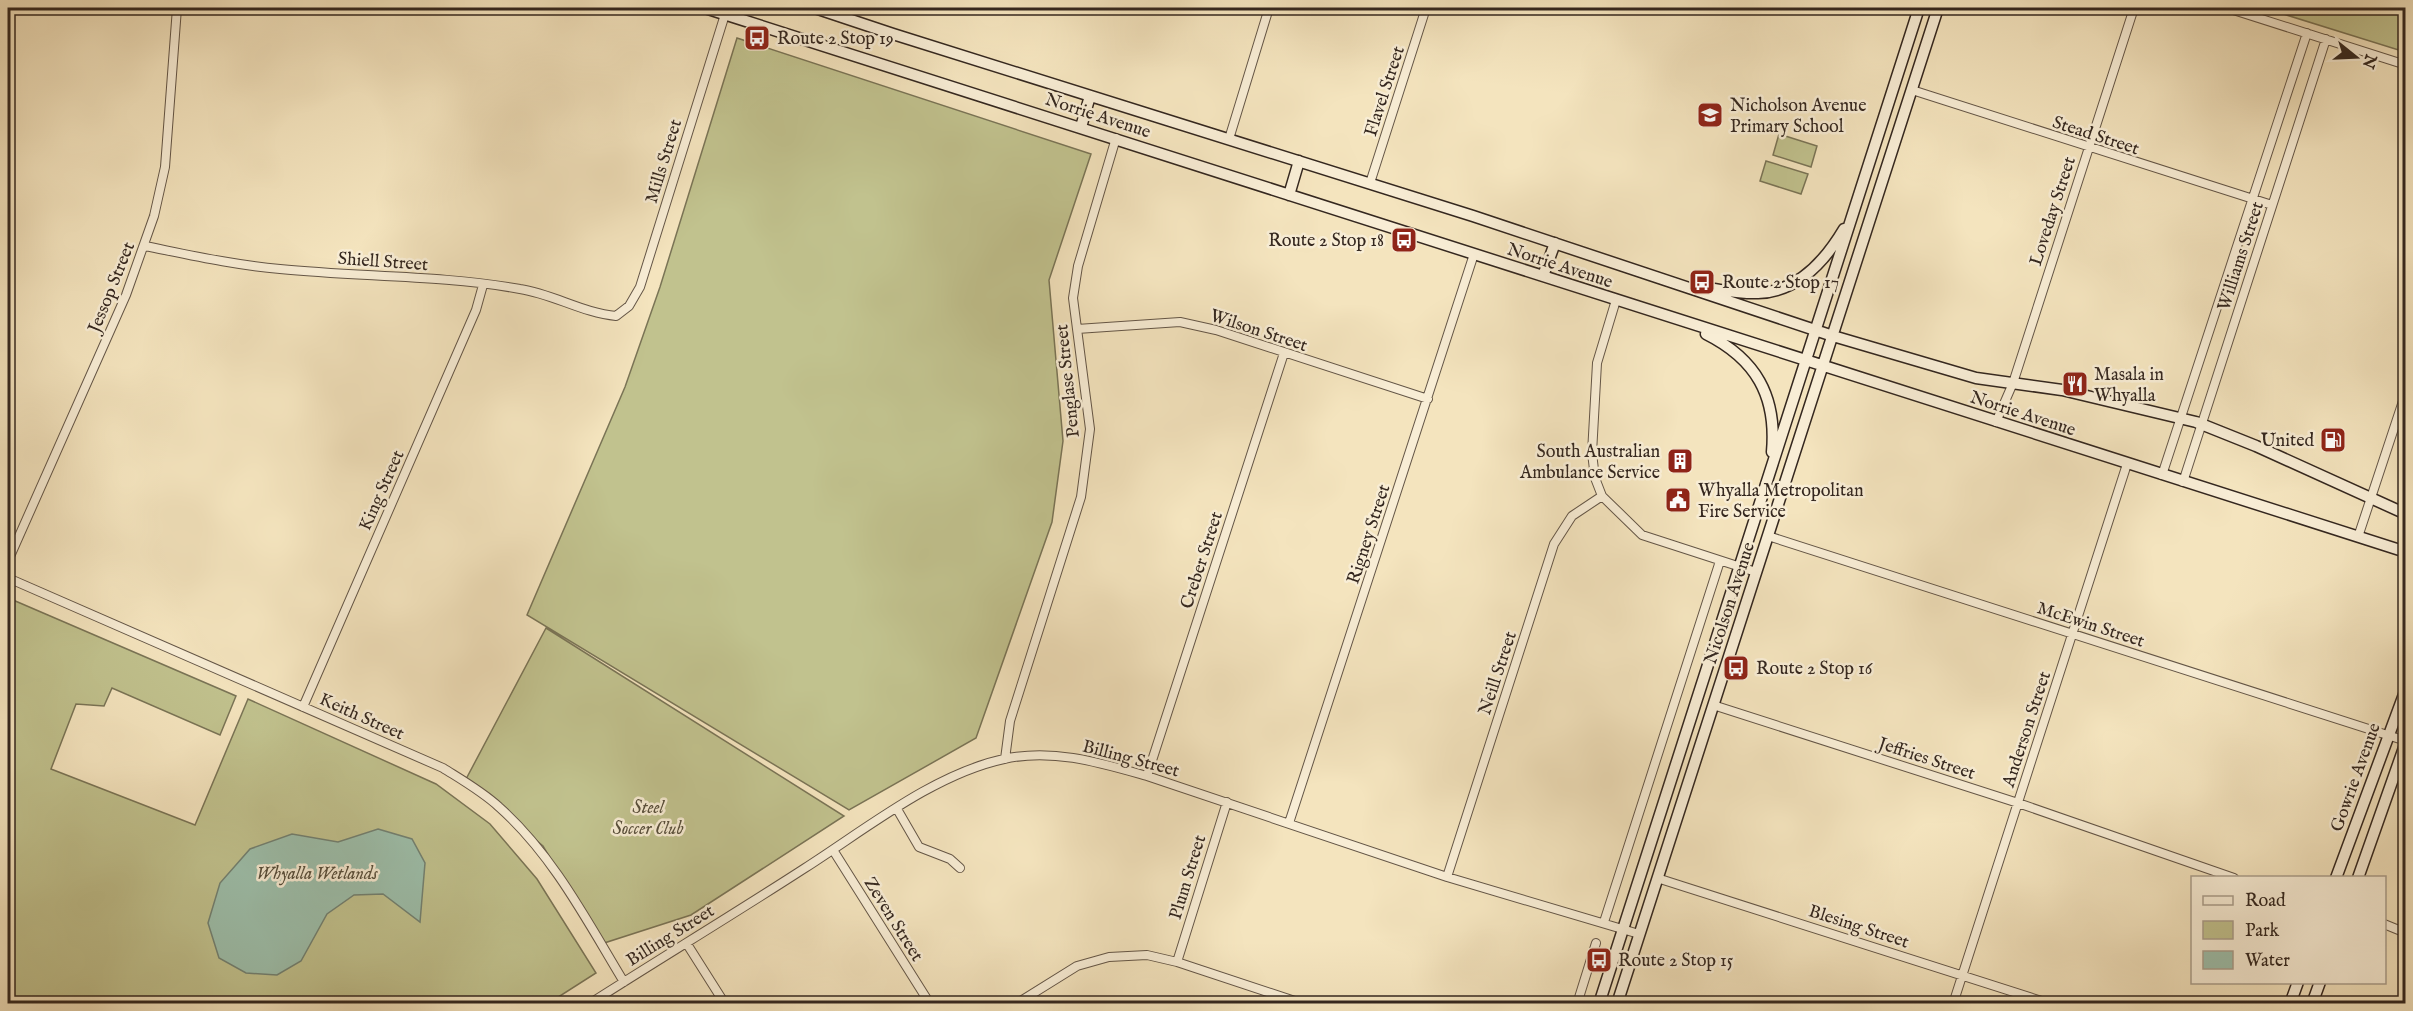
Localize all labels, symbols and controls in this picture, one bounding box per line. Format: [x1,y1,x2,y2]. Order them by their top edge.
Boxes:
bus stop icon: Route 2 Stop 19 [742,23,772,53]
north arrow [2326,27,2386,87]
place label: Route 2 Stop 19 [777,28,894,51]
street label: Flavel Street [1360,43,1411,140]
text: N [2357,50,2380,71]
street label: Norrie Avenue [1042,89,1153,144]
place label: Nicholson Avenue Primary School [1730,95,1866,139]
school or university icon: Nicholson Avenue Primary School [1695,100,1725,130]
street label: Stead Street [2049,112,2142,161]
street label: Mills Street [641,117,688,206]
street label: Loveday Street [2025,154,2082,269]
street label: Williams Street [2213,199,2270,314]
bus stop icon: Route 2 Stop 18 [1389,225,1419,255]
place label: Route 2 Stop 18 [1268,230,1384,253]
street label: Jessop Street [83,239,141,338]
street label: Norrie Avenue [1504,239,1615,294]
street label: Shiell Street [337,248,429,277]
bus stop icon: Route 2 Stop 17 [1687,267,1717,297]
place label: Route 2 Stop 17 [1722,272,1839,295]
street label: Wilson Street [1207,305,1310,358]
street label: Penglase Street [1051,323,1086,439]
place label: Masala in Whyalla [2094,364,2164,408]
restaurant icon: Masala in Whyalla [2060,369,2090,399]
street label: Norrie Avenue [1967,387,2078,442]
fuel station icon: United [2318,425,2348,455]
place label: United [2261,430,2314,453]
place label: South Australian Ambulance Service [1519,441,1660,485]
building icon: South Australian Ambulance Service [1665,446,1695,476]
street label: King Street [354,447,410,534]
place label: Whyalla Metropolitan Fire Service [1698,480,1864,524]
street label: Rigney Street [1342,482,1396,587]
public building icon: Whyalla Metropolitan Fire Service [1663,485,1693,515]
street label: Creber Street [1176,509,1229,612]
street label: Nicolson Avenue [1700,540,1761,667]
street label: McEwin Street [2034,597,2147,654]
street label: Neill Street [1474,629,1523,718]
bus stop icon: Route 2 Stop 16 [1721,653,1751,683]
place label: Route 2 Stop 16 [1756,658,1873,681]
street label: Anderson Street [1998,669,2057,791]
street label: Keith Street [315,688,407,746]
street label: Gowrie Avenue [2326,720,2387,835]
street label: Jeffries Street [1873,732,1978,786]
street label: Billing Street [1080,735,1182,783]
park label: Steel Soccer Club [612,797,684,841]
street label: Plum Street [1165,832,1212,922]
park label: Whyalla Wetlands [256,863,379,886]
street label: Zeven Street [858,873,928,966]
legend [2191,876,2386,984]
text: Road [2245,890,2286,913]
street label: Billing Street [623,900,719,972]
street label: Blesing Street [1805,900,1912,954]
text: Park [2245,920,2280,943]
bus stop icon: Route 2 Stop 15 [1584,945,1614,975]
place label: Route 2 Stop 15 [1618,950,1734,973]
text: Water [2245,950,2290,973]

